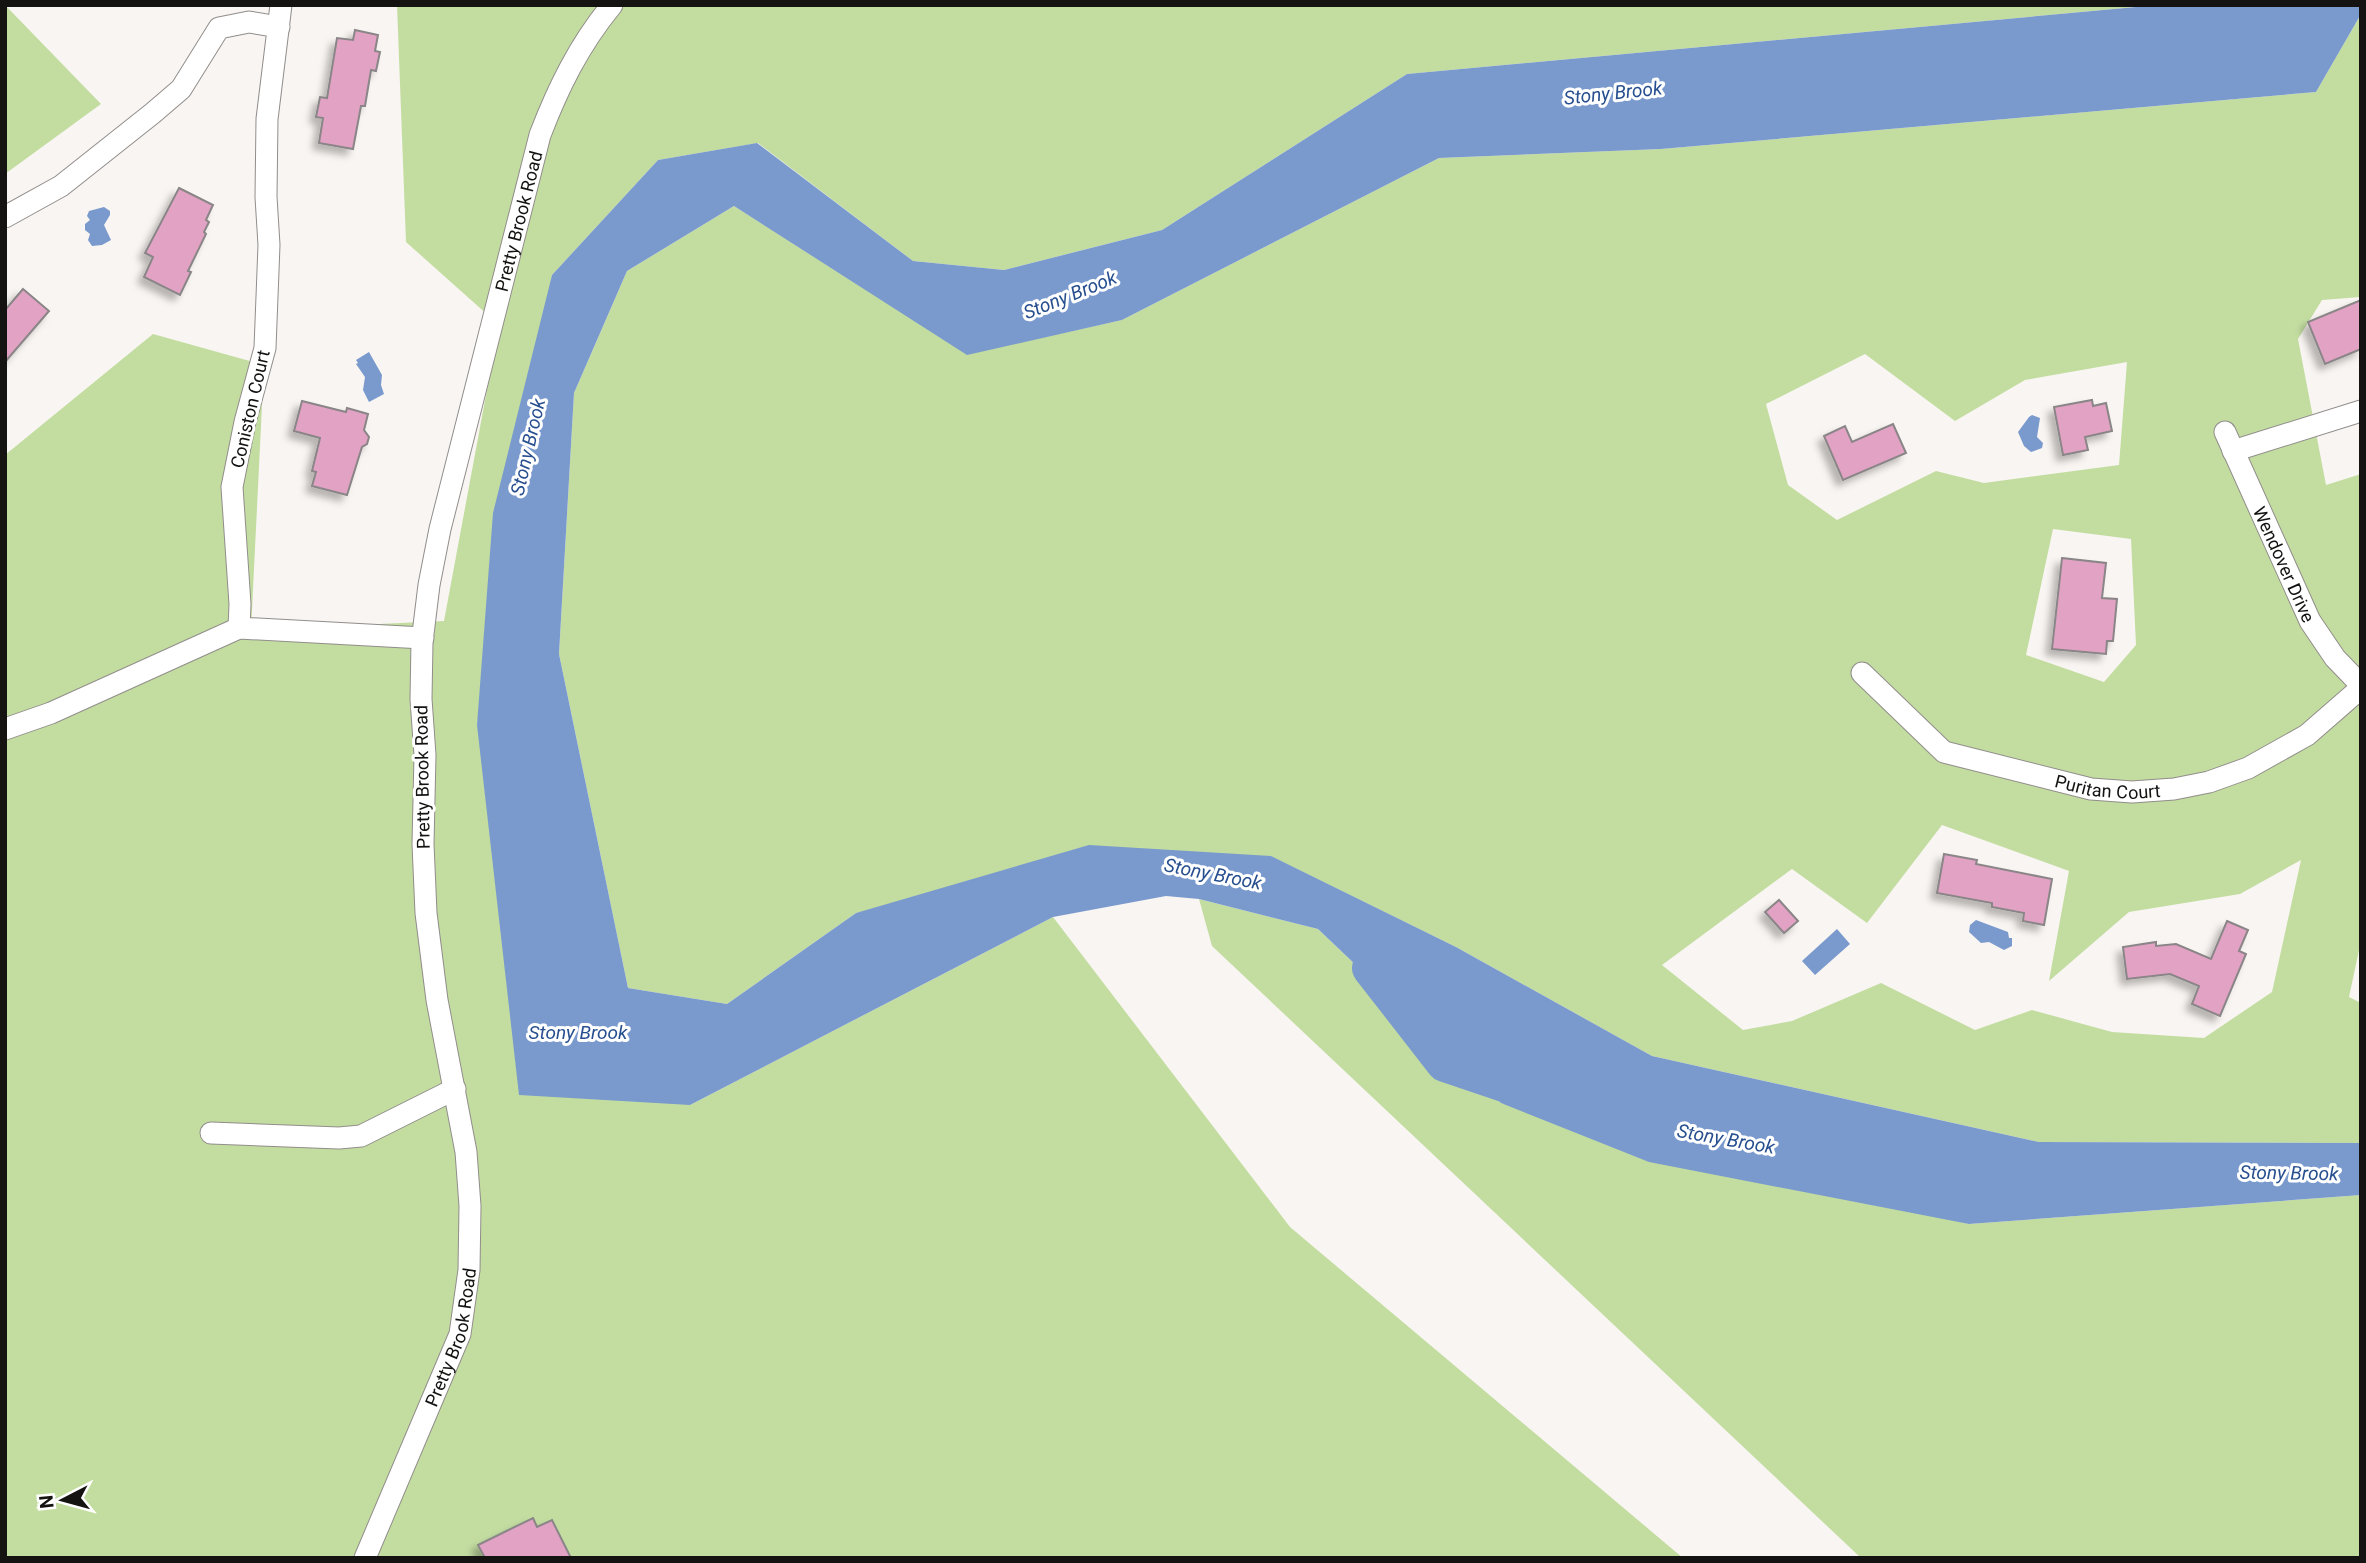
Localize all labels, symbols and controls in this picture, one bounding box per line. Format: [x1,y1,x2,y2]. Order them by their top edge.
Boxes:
water label: Stony Brook [1563,76,1664,110]
street label: Pretty Brook Road [490,149,546,294]
water label: Stony Brook [1020,266,1121,324]
street label: Coniston Court [226,348,274,470]
water label: Stony Brook [506,396,550,498]
street label: Wendover Drive [2249,503,2320,625]
street label: Pretty Brook Road [410,705,434,849]
street label: Puritan Court [2053,770,2161,803]
water label: Stony Brook [1162,853,1264,895]
water label: Stony Brook [529,1021,628,1044]
water label: Stony Brook [1675,1119,1777,1159]
water label: Stony Brook [2239,1161,2339,1185]
street label: Pretty Brook Road [420,1266,480,1409]
north arrow [28,1465,98,1535]
text: N [34,1494,59,1510]

